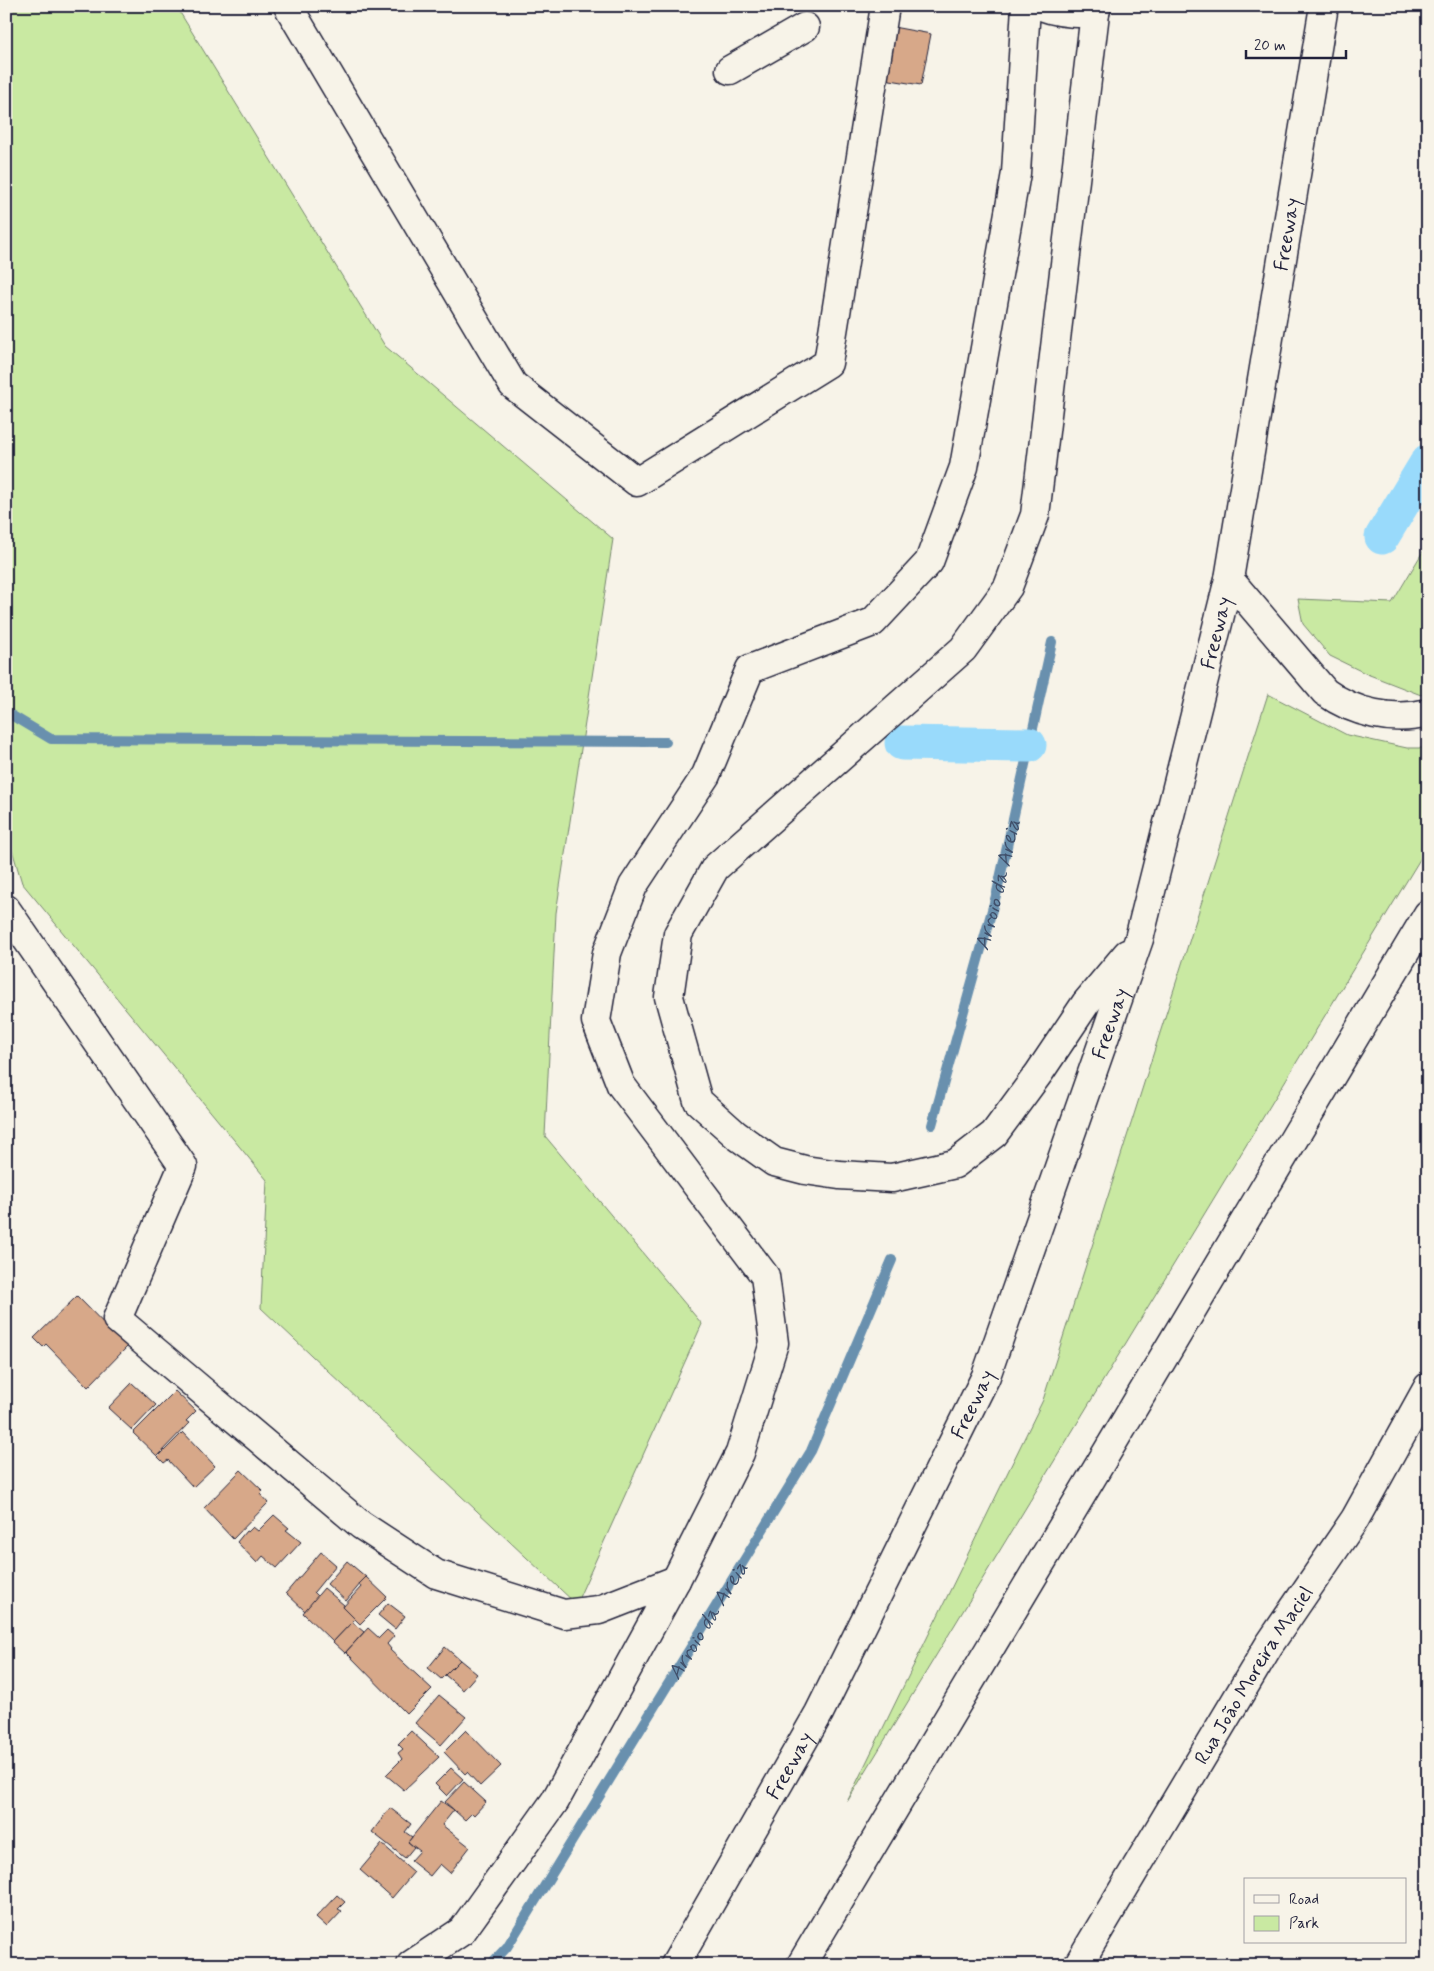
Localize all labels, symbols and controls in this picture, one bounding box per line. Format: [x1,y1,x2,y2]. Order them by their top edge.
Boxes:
scale bar [1246,28,1346,60]
text: 20 m [1254,36,1286,56]
street label: Freeway [1268,196,1307,273]
street label: Freeway [1195,594,1239,672]
water label: Arroio da Areia [968,817,1028,954]
street label: Freeway [1086,985,1136,1063]
street label: Freeway [945,1367,1002,1444]
water label: Arroio da Areia [661,1556,755,1685]
street label: Rua João Moreira Maciel [1189,1581,1320,1770]
street label: Freeway [760,1727,820,1805]
legend [1244,1878,1406,1944]
text: Road [1289,1890,1319,1910]
text: Park [1289,1914,1319,1934]

